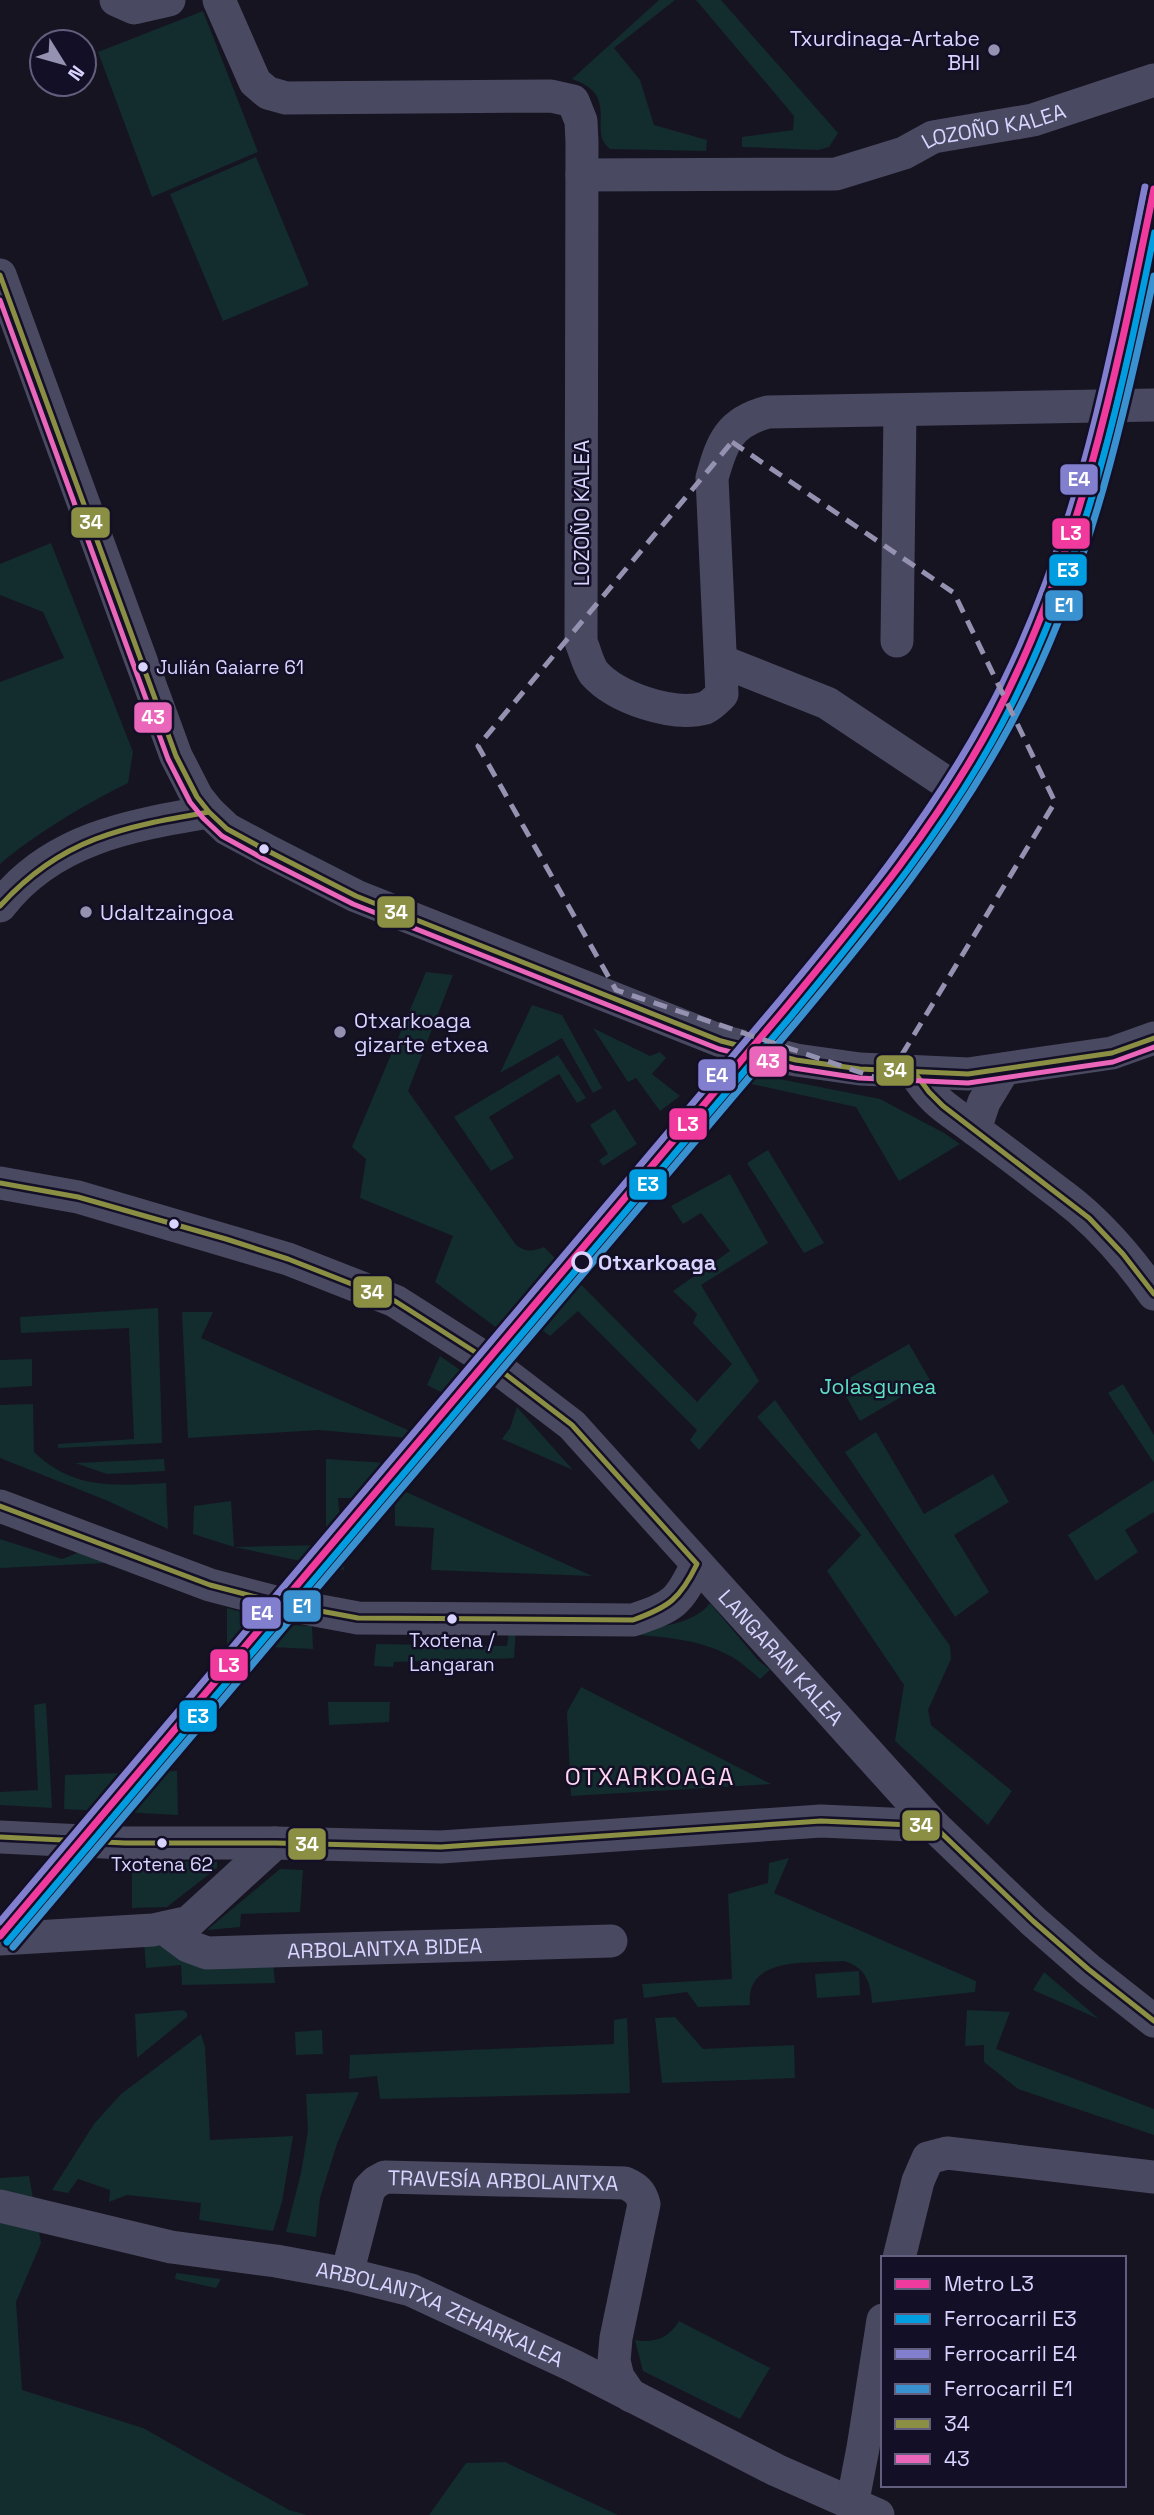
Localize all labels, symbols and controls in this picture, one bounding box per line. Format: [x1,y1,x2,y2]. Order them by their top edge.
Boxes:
place label: Txurdinaga-Artabe BHI [790,25,980,76]
north arrow [28,28,98,98]
marker: Txurdinaga-Artabe BHI [986,42,1002,58]
text: N [62,60,90,86]
street label: LOZOÑO KALEA [916,97,1069,154]
street label: LOZOÑO KALEA [568,440,595,586]
line badge: E4 [1059,463,1099,496]
text: E4 [1068,467,1090,492]
line badge: 34 [70,506,111,539]
text: 34 [79,510,103,535]
line badge: L3 [1051,517,1091,550]
text: L3 [1060,521,1082,546]
line badge: E3 [1048,553,1088,587]
text: E3 [1057,558,1079,583]
line badge: E1 [1044,589,1084,622]
text: E1 [1054,593,1074,618]
place label: Julián Gaiarre 61 [156,655,304,680]
marker: Julián Gaiarre 61 [136,660,150,674]
line badge: 43 [133,701,173,734]
text: 43 [141,705,165,730]
unlabelled marker [257,842,271,856]
line badge: 34 [376,895,416,929]
place label: Udaltzaingoa [100,899,234,926]
text: 34 [384,900,408,925]
marker: Udaltzaingoa [78,904,94,920]
place label: Otxarkoaga gizarte etxea [354,1007,489,1058]
marker: Otxarkoaga gizarte etxea [332,1024,348,1040]
line badge: 43 [748,1045,788,1078]
text: 43 [756,1049,780,1074]
line badge: 34 [875,1054,915,1087]
line badge: E4 [697,1058,737,1092]
text: 34 [883,1058,907,1083]
text: E4 [706,1063,728,1088]
line badge: L3 [668,1107,708,1141]
text: L3 [677,1112,699,1137]
line badge: E3 [628,1168,668,1201]
text: E3 [637,1172,659,1197]
unlabelled marker [167,1217,181,1231]
place label: Otxarkoaga [598,1249,716,1276]
marker: Otxarkoaga [572,1252,592,1272]
line badge: 34 [352,1275,393,1309]
text: 34 [360,1280,384,1305]
park label: Jolasgunea [820,1373,936,1400]
street label: LANGARAN KALEA [713,1583,850,1731]
line badge: E1 [282,1589,322,1623]
text: E1 [292,1594,312,1619]
line badge: E4 [241,1596,282,1630]
text: E4 [251,1601,273,1626]
marker: Txotena / Langaran [445,1612,459,1626]
place label: Txotena / Langaran [409,1628,496,1677]
line badge: L3 [209,1648,249,1682]
text: L3 [218,1653,240,1678]
line badge: E3 [178,1699,218,1733]
text: E3 [187,1704,209,1729]
district label: OTXARKOAGA [565,1761,735,1792]
line badge: 34 [901,1809,941,1842]
text: 34 [909,1813,933,1838]
line badge: 34 [287,1827,327,1861]
text: 34 [295,1832,319,1857]
marker: Txotena 62 [155,1836,169,1850]
place label: Txotena 62 [111,1852,213,1877]
street label: ARBOLANTXA BIDEA [287,1931,483,1964]
street label: TRAVESÍA ARBOLANTXA [387,2164,619,2196]
street label: ARBOLANTXA ZEHARKALEA [314,2255,568,2373]
legend [881,2256,1126,2487]
text: Metro L3 [944,2270,1034,2297]
text: Ferrocarril E3 [944,2305,1077,2332]
text: Ferrocarril E4 [944,2340,1077,2367]
text: Ferrocarril E1 [944,2375,1073,2402]
text: 34 [944,2410,970,2437]
text: 43 [944,2445,970,2472]

